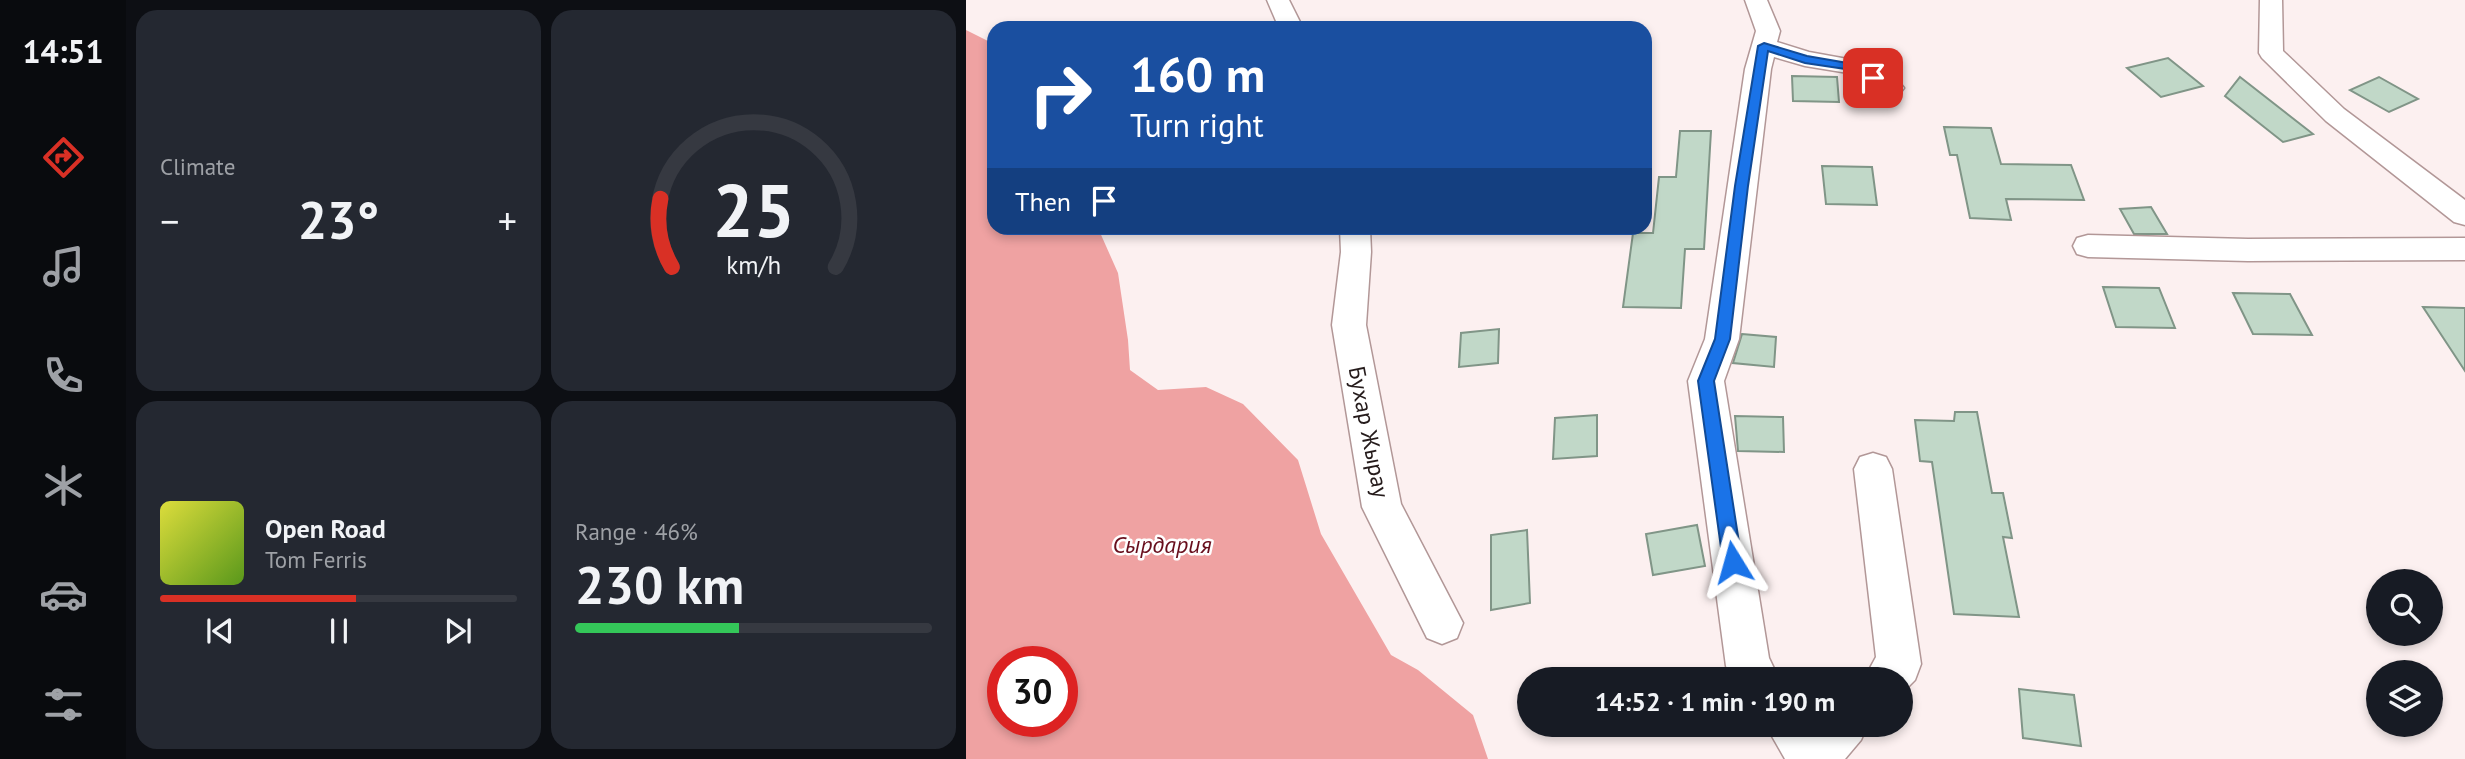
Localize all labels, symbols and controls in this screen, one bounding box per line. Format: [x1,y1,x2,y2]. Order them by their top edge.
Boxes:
text: 14:51 [22,30,104,72]
text: 160 m [1130,42,1265,106]
pin [1843,48,1903,108]
icon: right [1015,49,1106,140]
icon: arrive [1854,59,1892,97]
text: Turn right [1130,104,1264,146]
icon: directions [39,133,88,182]
text: Climate [160,152,235,181]
text: 25 [712,163,795,257]
icon: arrive [1085,182,1123,220]
text: Then [1015,185,1071,218]
text: 23° [298,186,379,253]
text: − [160,196,179,245]
text: + [498,196,517,245]
icon: music [39,242,88,291]
text: km/h [726,248,781,280]
icon: phone [39,351,88,400]
street label: Бухар Жырау [1343,364,1397,500]
icon: climate [39,461,88,510]
text: Open Road [265,512,386,545]
text: Range · 46% [575,517,698,546]
position arrow [1696,525,1770,599]
water label: Сырдария [1112,529,1212,560]
text: Tom Ferris [265,545,367,574]
text: 230 km [575,551,744,618]
map controls [2366,569,2443,737]
button: search [2366,569,2443,646]
icon: car [39,570,88,619]
icon: previous [201,612,239,650]
icon: pause [320,612,358,650]
icon: next [439,612,477,650]
speed limit sign: 30 [987,646,1078,737]
button: layers [2366,660,2443,737]
icon: filters [39,680,88,729]
text: 14:52 · 1 min · 190 m [1595,685,1835,718]

